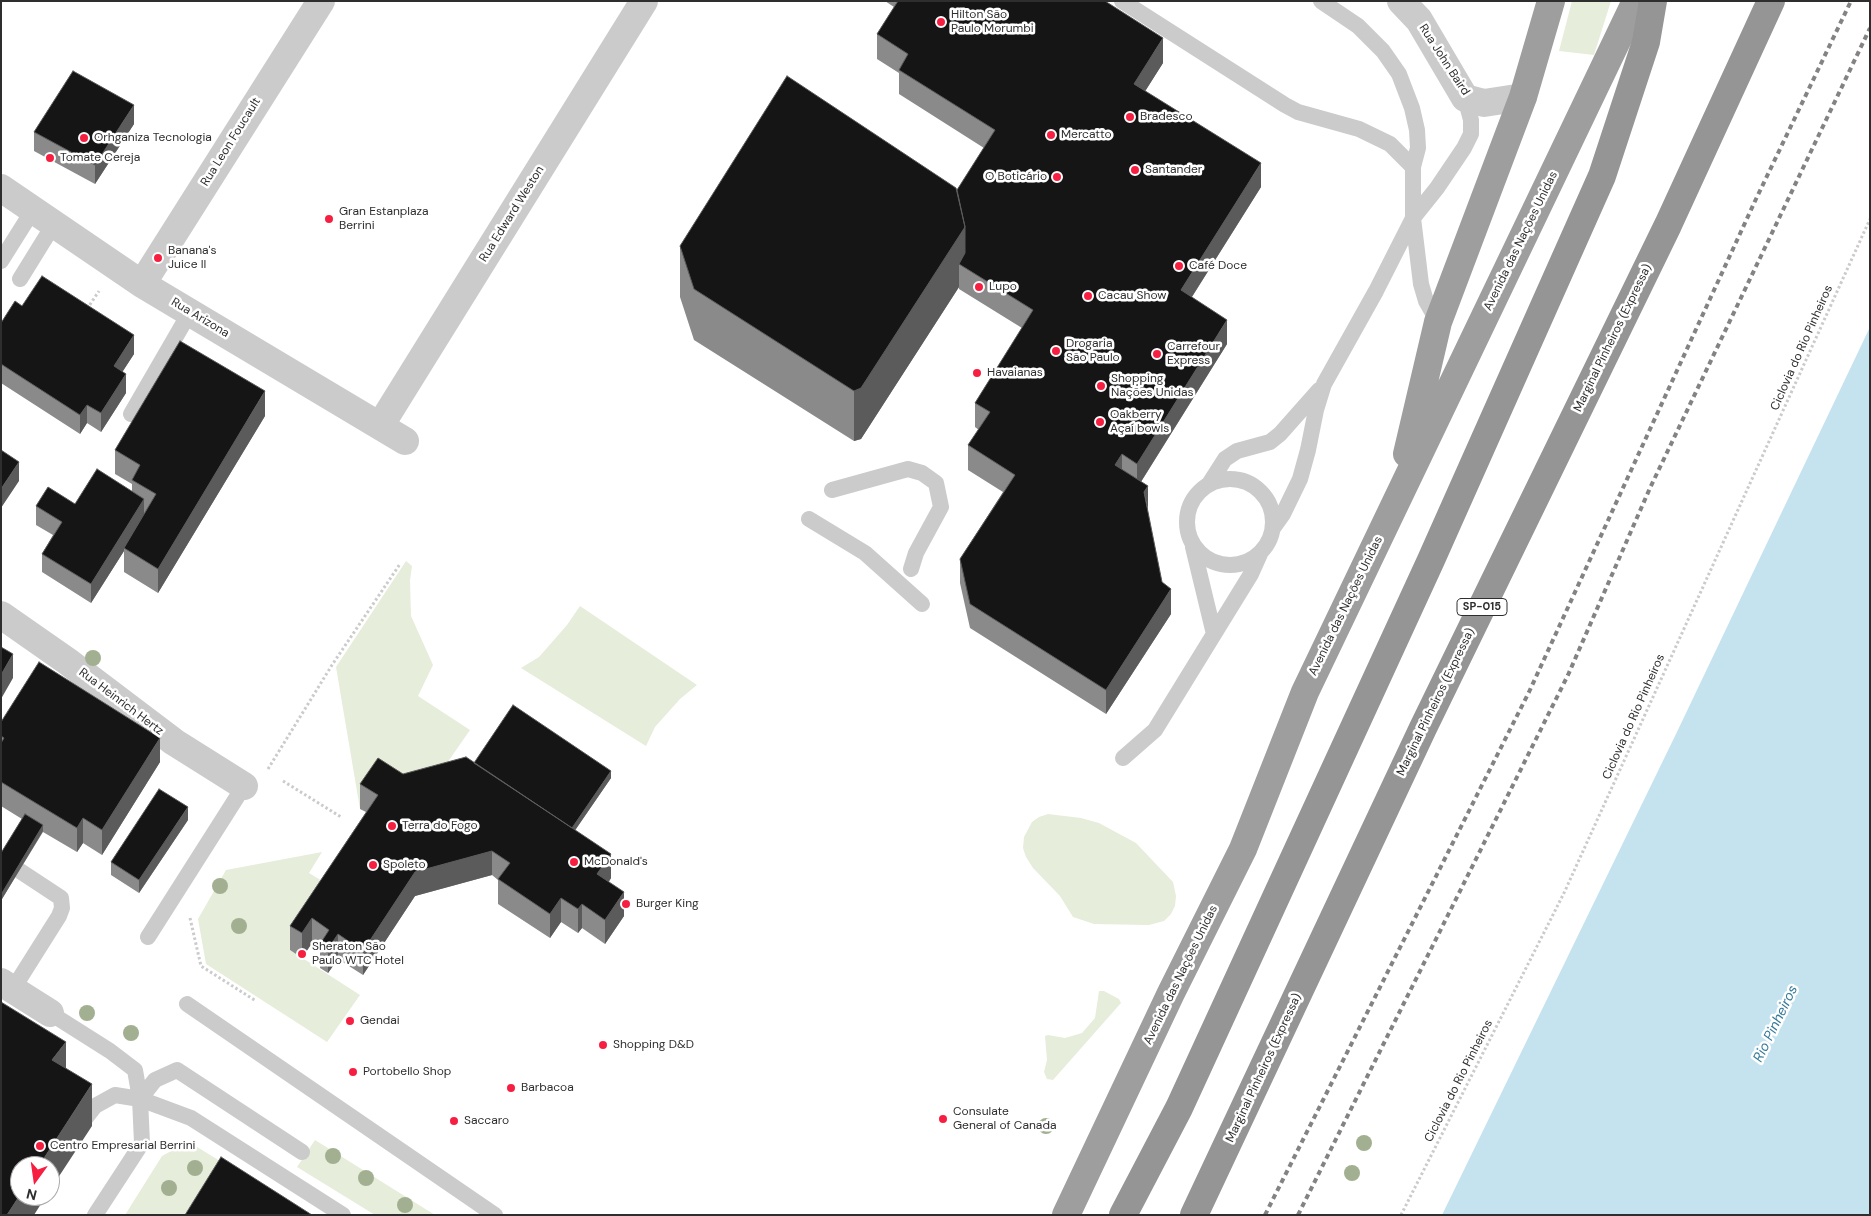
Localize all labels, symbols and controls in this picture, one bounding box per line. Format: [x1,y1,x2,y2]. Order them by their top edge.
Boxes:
place label: Hilton São Paulo Morumbi [951,8,1034,36]
marker: Hilton São Paulo Morumbi [935,16,947,28]
street label: Rua John Baird [1416,22,1472,98]
street label: Rua Leon Foucault [198,95,264,189]
place label: Bradesco [1140,110,1193,124]
marker: Bradesco [1124,111,1136,123]
place label: Mercatto [1061,128,1112,142]
marker: Mercatto [1045,129,1057,141]
place label: Orhganiza Tecnologia [94,131,212,145]
marker: Orhganiza Tecnologia [78,132,90,144]
place label: Tomate Cereja [60,151,140,165]
marker: Tomate Cereja [44,152,56,164]
street label: Rua Edward Weston [477,163,547,265]
place label: Santander [1145,163,1202,177]
marker: Santander [1129,164,1141,176]
street label: Avenida das Nações Unidas [1481,169,1561,313]
place label: O Boticário [985,170,1047,184]
marker: O Boticário [1051,171,1063,183]
place label: Gran Estanplaza Berrini [339,205,429,233]
marker: Gran Estanplaza Berrini [323,213,335,225]
place label: Banana's Juice II [168,244,217,272]
marker: Banana's Juice II [152,252,164,264]
place label: Café Doce [1189,259,1247,273]
marker: Café Doce [1173,260,1185,272]
street label: Marginal Pinheiros (Expressa) [1571,262,1655,414]
place label: Lupo [989,280,1017,294]
marker: Lupo [973,281,985,293]
street label: Ciclovia do Rio Pinheiros [1768,283,1836,413]
place label: Cacau Show [1098,289,1166,303]
marker: Cacau Show [1082,290,1094,302]
street label: Rua Arizona [168,295,232,341]
place label: Drogaria São Paulo [1066,337,1120,365]
place label: Carrefour Express [1167,340,1220,368]
marker: Drogaria São Paulo [1050,345,1062,357]
marker: Carrefour Express [1151,348,1163,360]
place label: Havaianas [987,366,1043,380]
marker: Havaianas [971,367,983,379]
place label: Shopping Nações Unidas [1111,372,1194,400]
marker: Shopping Nações Unidas [1095,380,1107,392]
place label: Oakberry Açaí bowls [1110,408,1169,436]
marker: Oakberry Açaí bowls [1094,416,1106,428]
street label: Avenida das Nações Unidas [1306,534,1386,678]
road number: SP-015 [1457,598,1507,616]
street label: Marginal Pinheiros (Expressa) [1394,626,1478,778]
street label: Ciclovia do Rio Pinheiros [1600,652,1668,782]
street label: Rua Heinrich Hertz [76,665,166,739]
place label: Terra do Fogo [402,819,478,833]
marker: Terra do Fogo [386,820,398,832]
place label: McDonald's [584,855,648,869]
marker: McDonald's [568,856,580,868]
place label: Spoleto [383,858,426,872]
marker: Spoleto [367,859,379,871]
place label: Burger King [636,897,699,911]
marker: Burger King [620,898,632,910]
street label: Avenida das Nações Unidas [1141,903,1221,1047]
place label: Sheraton São Paulo WTC Hotel [312,940,404,968]
marker: Sheraton São Paulo WTC Hotel [296,948,308,960]
water label: Rio Pinheiros [1750,983,1802,1065]
street label: Marginal Pinheiros (Expressa) [1223,991,1305,1145]
place label: Gendai [360,1014,400,1028]
marker: Gendai [344,1015,356,1027]
street label: Ciclovia do Rio Pinheiros [1422,1017,1496,1145]
place label: Shopping D&D [613,1038,694,1052]
marker: Shopping D&D [597,1039,609,1051]
place label: Portobello Shop [363,1065,451,1079]
marker: Portobello Shop [347,1066,359,1078]
place label: Barbacoa [521,1081,574,1095]
marker: Barbacoa [505,1082,517,1094]
place label: Consulate General of Canada [953,1105,1056,1133]
marker: Consulate General of Canada [937,1113,949,1125]
place label: Saccaro [464,1114,509,1128]
marker: Saccaro [448,1115,460,1127]
place label: Centro Empresarial Berrini [50,1139,195,1153]
marker: Centro Empresarial Berrini [34,1140,46,1152]
north arrow [10,1156,60,1206]
text: N [24,1185,39,1205]

